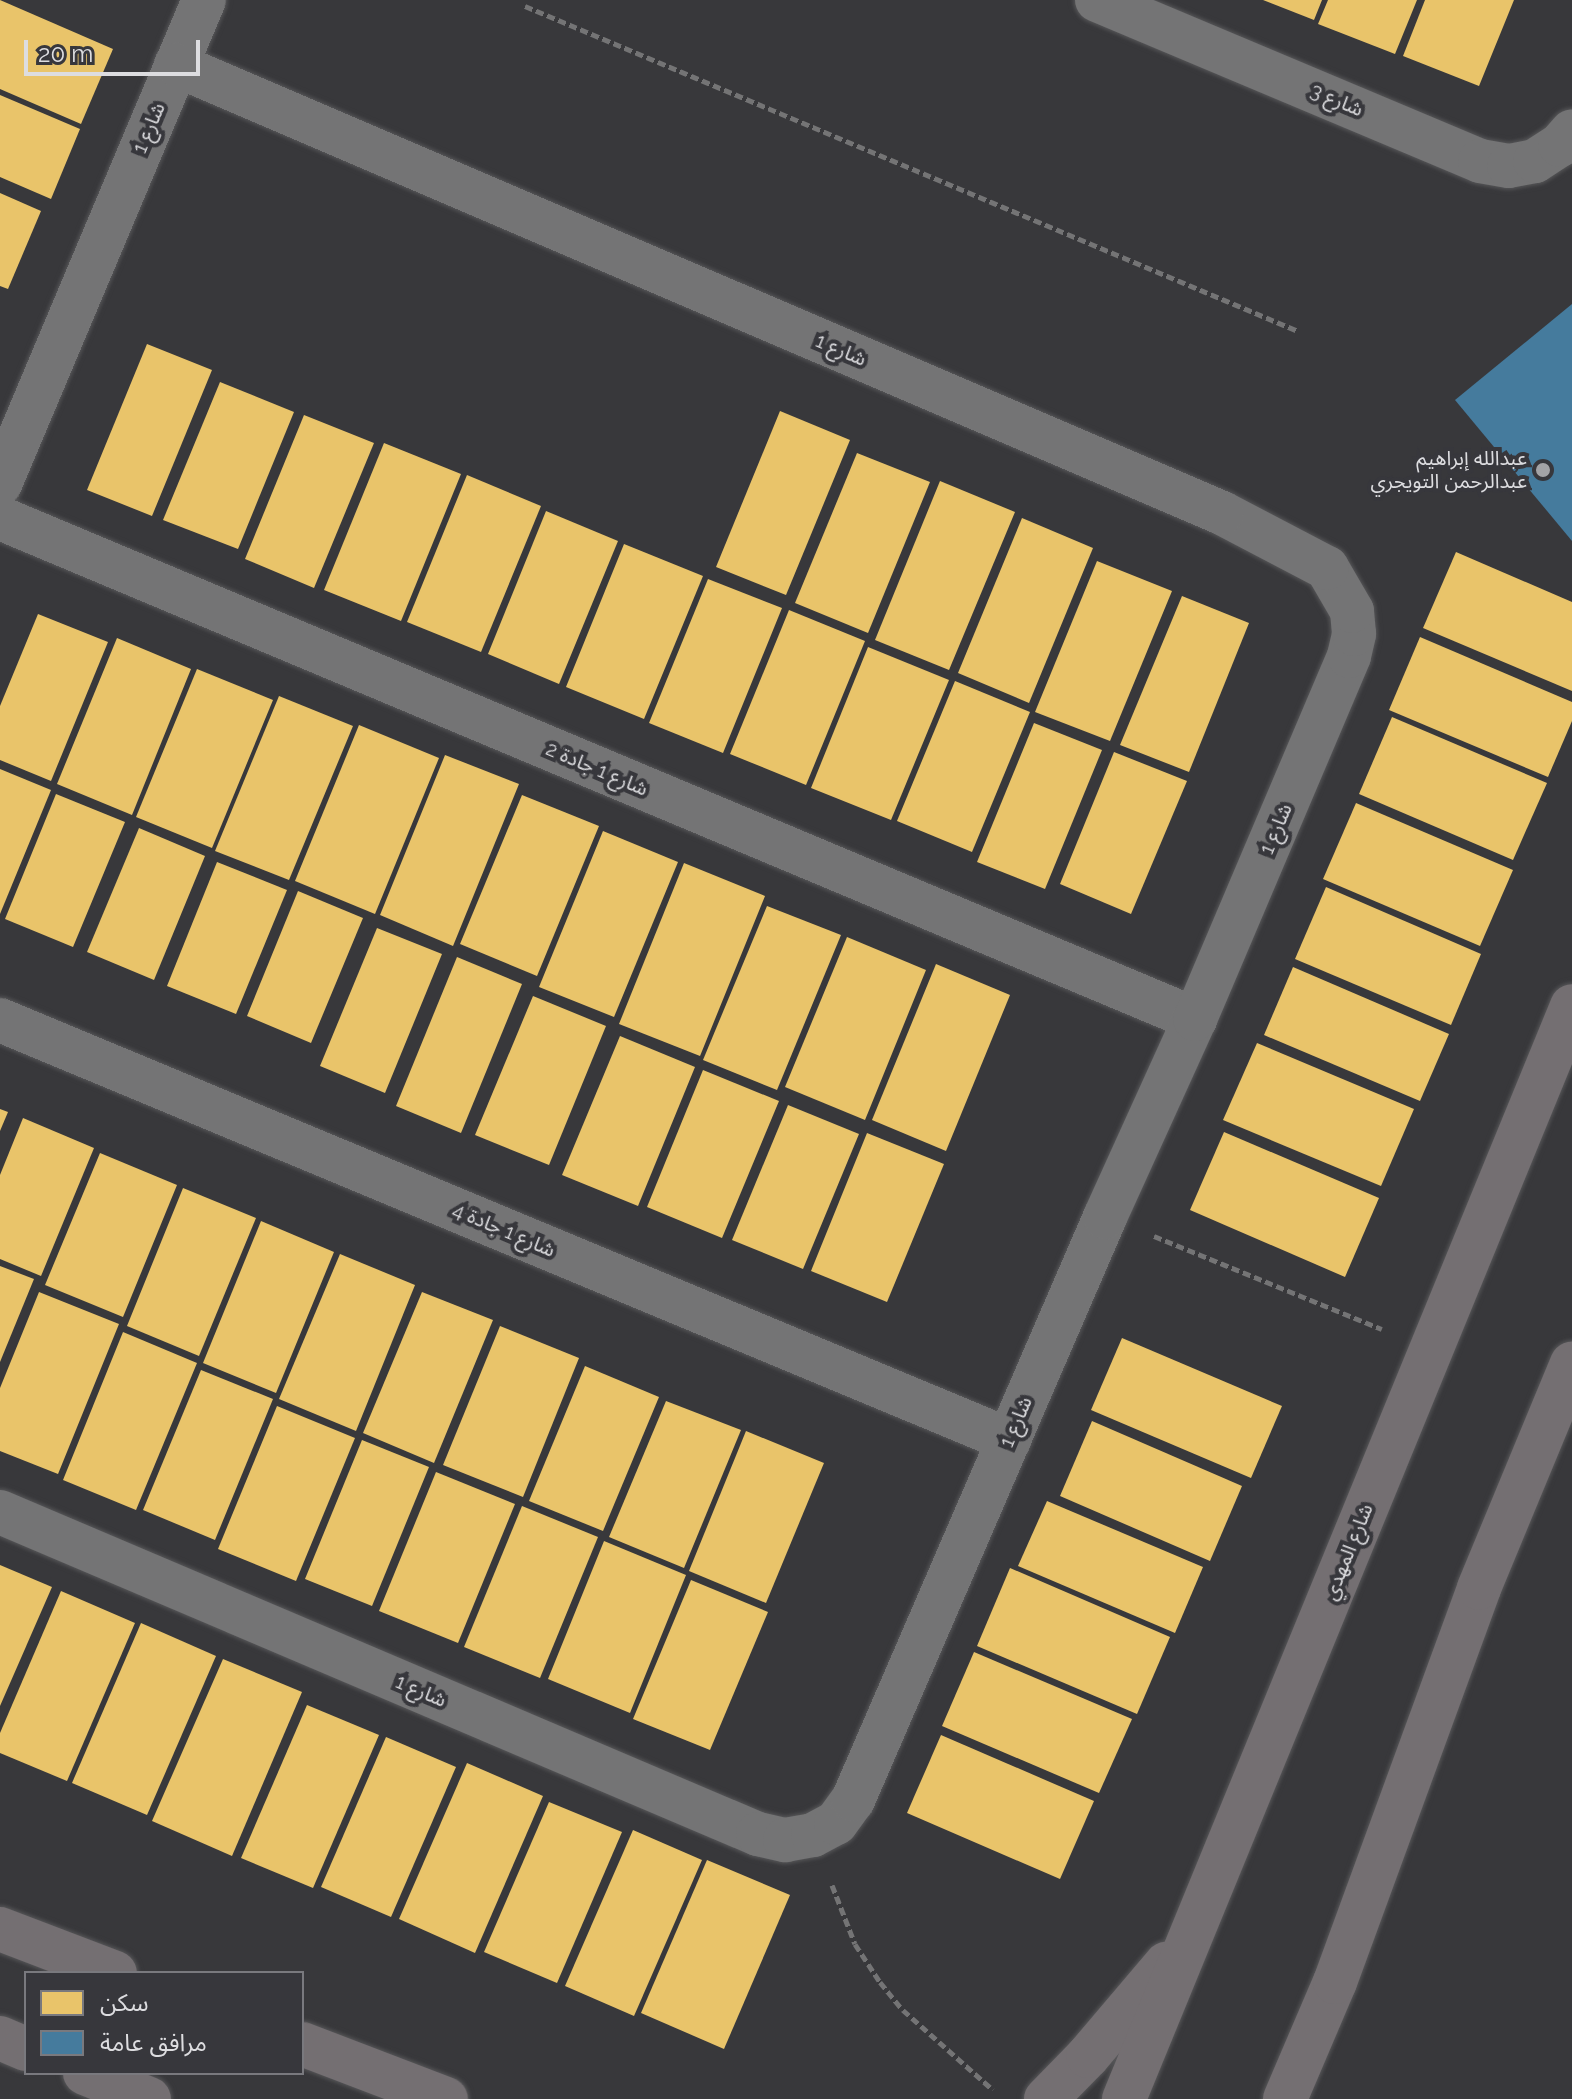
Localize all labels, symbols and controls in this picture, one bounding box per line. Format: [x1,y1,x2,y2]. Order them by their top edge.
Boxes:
scale bar [28,24,204,74]
text: 20 m [38,39,93,68]
street label: شارع 3 [1307,78,1367,122]
street label: شارع 1 [128,99,170,157]
street label: شارع 1 [812,329,870,371]
place label: عبدالله إبراهيم عبدالرحمن التويجري [1371,446,1527,493]
marker: عبدالله إبراهيم عبدالرحمن التويجري [1534,461,1552,479]
street label: شارع 1 جادة 2 [542,737,652,801]
street label: شارع 1 [1255,800,1297,858]
street label: شارع 1 جادة 4 [449,1198,559,1262]
street label: شارع 1 [995,1393,1037,1451]
street label: شارع المهدي [1318,1500,1378,1604]
street label: شارع 1 [392,1670,450,1712]
legend [24,1971,304,2075]
text: سكن [100,1988,149,2017]
text: مرافق عامة [100,2028,207,2057]

